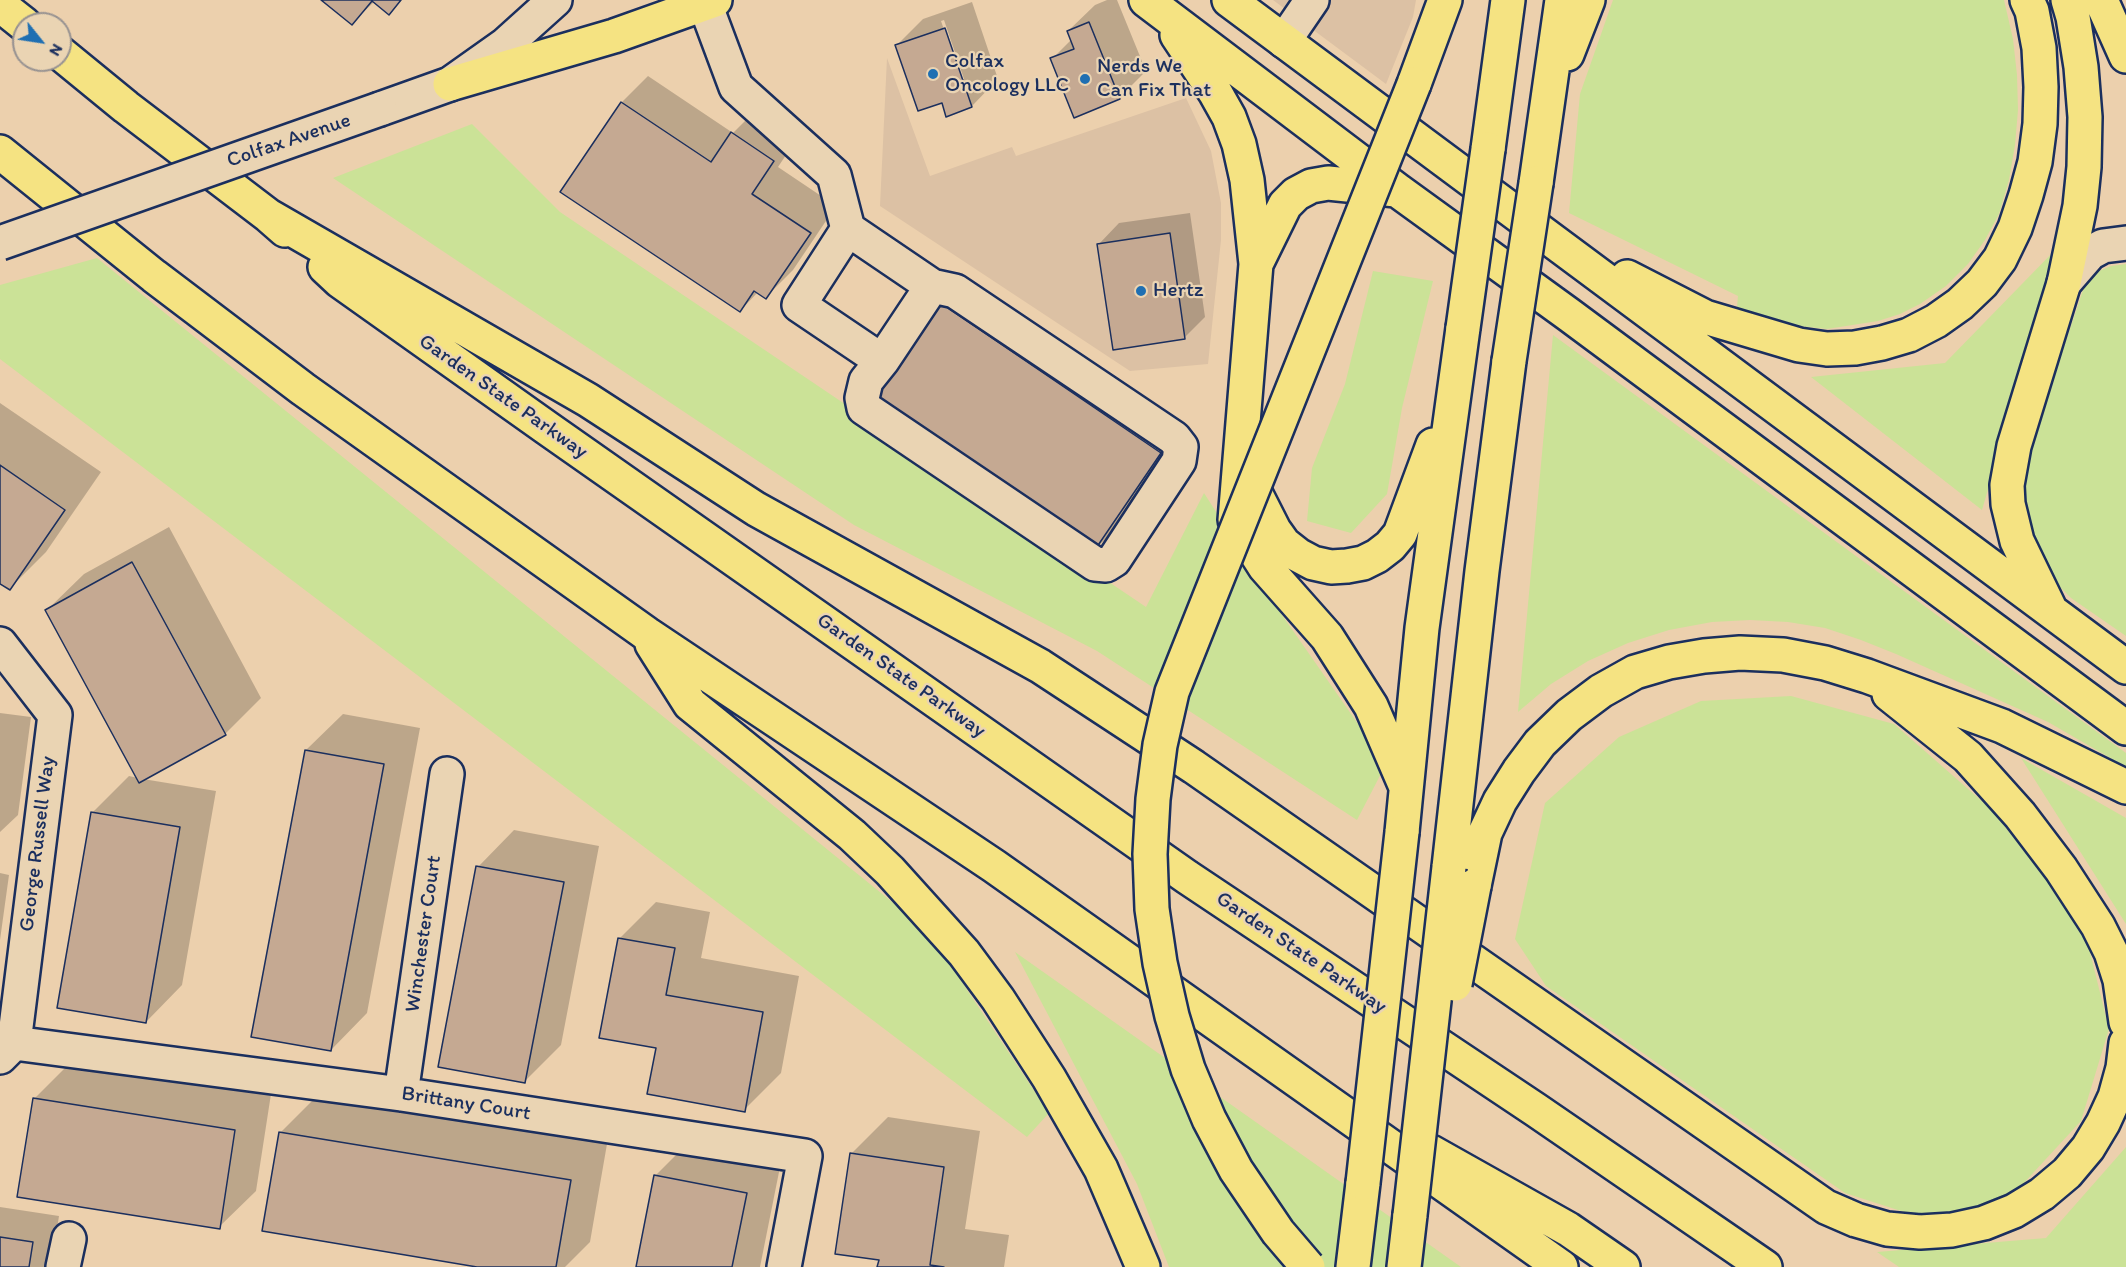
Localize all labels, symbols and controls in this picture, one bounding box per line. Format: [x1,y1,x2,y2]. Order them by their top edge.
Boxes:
north arrow [12,12,72,72]
text: N [45,41,67,60]
place label: Colfax Oncology LLC [945,49,1069,99]
place label: Nerds We Can Fix That [1097,54,1211,104]
marker: Colfax Oncology LLC [926,67,940,81]
marker: Nerds We Can Fix That [1078,72,1092,86]
street label: Colfax Avenue [224,108,354,174]
place label: Hertz [1153,278,1203,304]
marker: Hertz [1134,284,1148,298]
street label: Garden State Parkway [414,329,592,465]
street label: Garden State Parkway [812,608,990,744]
street label: George Russell Way [15,755,61,933]
street label: Winchester Court [401,854,447,1014]
street label: Garden State Parkway [1211,886,1391,1020]
street label: Brittany Court [400,1081,532,1127]

